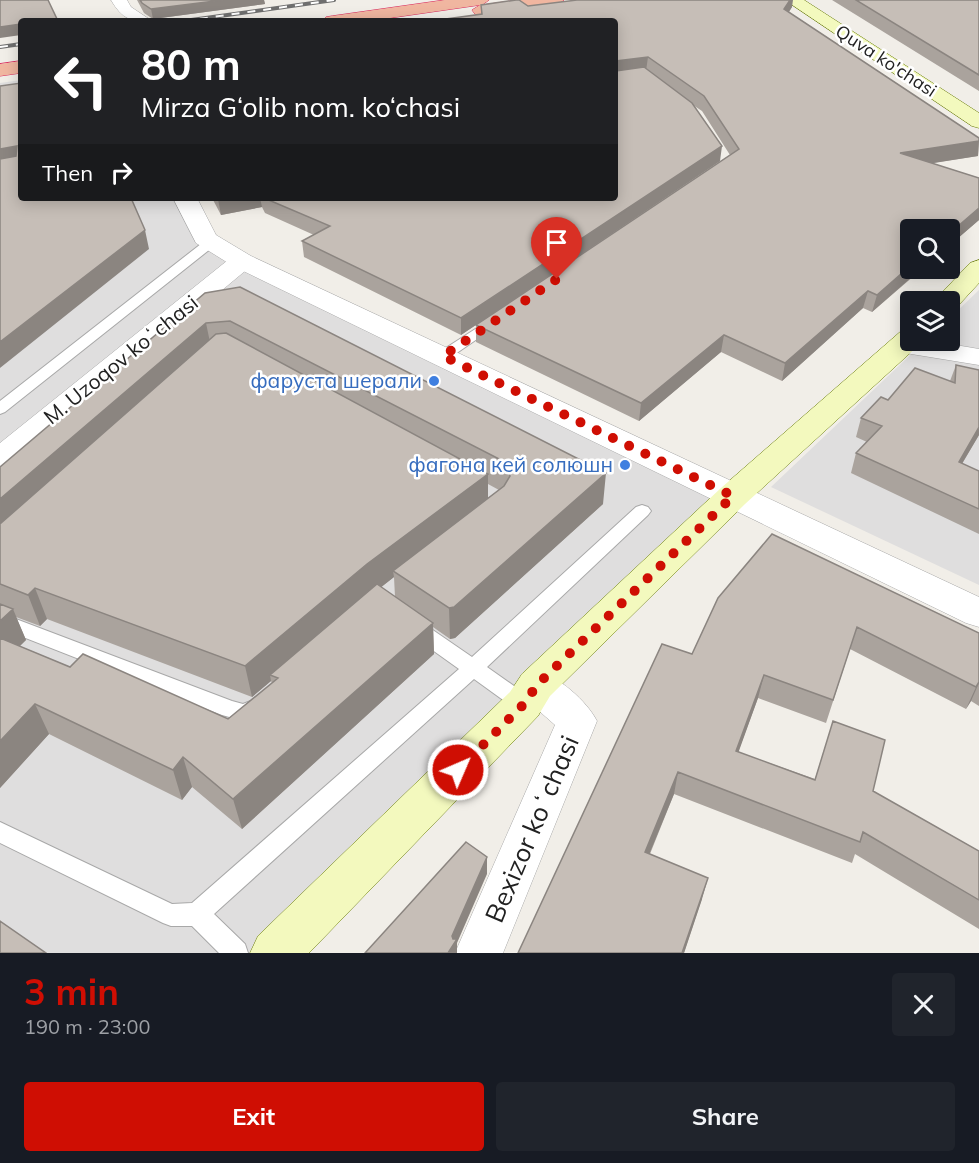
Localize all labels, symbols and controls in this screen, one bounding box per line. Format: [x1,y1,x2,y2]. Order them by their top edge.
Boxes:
street label: Quva ko'chasi [831,19,941,102]
text: 80 m [141,38,241,91]
icon: left [42,42,120,120]
text: Mirza G‘olib nom. ko‘chasi [141,90,460,124]
icon: right [105,156,138,189]
text: Then [42,159,93,187]
pin [531,217,582,279]
map controls [900,219,960,351]
button: search [900,219,960,279]
icon: arrive [540,226,573,259]
street label: M. Uzoqov koʻchasi [38,289,203,429]
button: layers [900,291,960,351]
place label: фаруста шерали [250,367,422,393]
marker: фаруста шерали [427,374,441,388]
place label: фагона кей солюшн [409,451,613,477]
marker: фагона кей солюшн [618,458,632,472]
street label: Bexizor koʻchasi [477,730,586,927]
position arrow [426,738,490,802]
text: 3 min [24,969,119,1014]
button: close [892,973,955,1036]
text: 190 m · 23:00 [24,1014,150,1039]
button: Exit [24,1082,484,1151]
button: Share [496,1082,955,1151]

